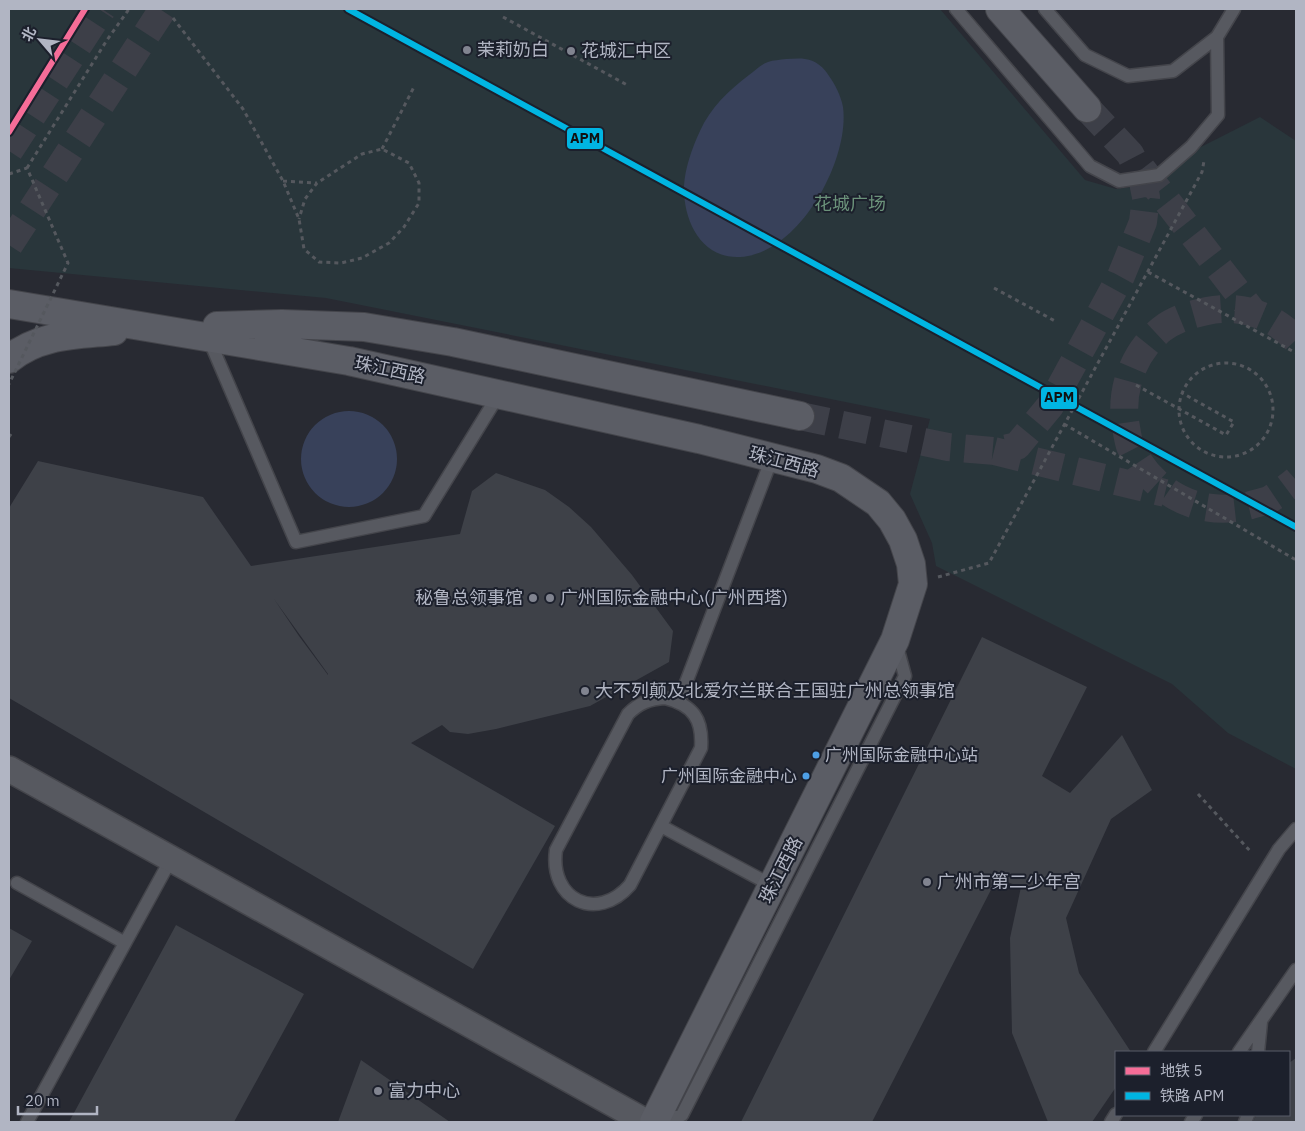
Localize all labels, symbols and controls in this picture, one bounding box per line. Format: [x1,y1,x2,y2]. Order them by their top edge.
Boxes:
north arrow [15,15,65,65]
text: 北 [17,23,40,44]
place label: 茉莉奶白 [477,38,549,61]
place label: 花城汇中区 [581,39,671,62]
marker: 茉莉奶白 [461,44,473,56]
marker: 花城汇中区 [565,45,577,57]
line badge: APM [566,127,604,150]
text: APM [570,129,600,147]
park label: 花城广场 [814,192,886,215]
street label: 珠江西路 [352,351,428,388]
line badge: APM [1040,386,1078,410]
text: APM [1044,388,1074,406]
street label: 珠江西路 [746,441,822,482]
place label: 秘鲁总领事馆 [415,586,523,609]
place label: 广州国际金融中心(广州西塔) [560,586,788,609]
marker: 秘鲁总领事馆 [527,592,539,604]
marker: 广州国际金融中心(广州西塔) [544,592,556,604]
place label: 大不列颠及北爱尔兰联合王国驻广州总领事馆 [595,679,955,702]
marker: 大不列颠及北爱尔兰联合王国驻广州总领事馆 [579,685,591,697]
place label: 广州国际金融中心站 [825,744,978,766]
marker: 广州国际金融中心站 [811,750,821,760]
place label: 广州国际金融中心 [661,765,797,787]
marker: 广州国际金融中心 [801,771,811,781]
street label: 珠江西路 [754,832,807,907]
place label: 广州市第二少年宫 [937,870,1081,893]
marker: 广州市第二少年宫 [921,876,933,888]
legend [1115,1051,1290,1116]
text: 地铁 5 [1160,1061,1203,1080]
place label: 富力中心 [388,1079,460,1102]
scale bar [18,1084,96,1116]
marker: 富力中心 [372,1085,384,1097]
text: 铁路 APM [1160,1086,1224,1105]
text: 20 m [25,1091,60,1110]

